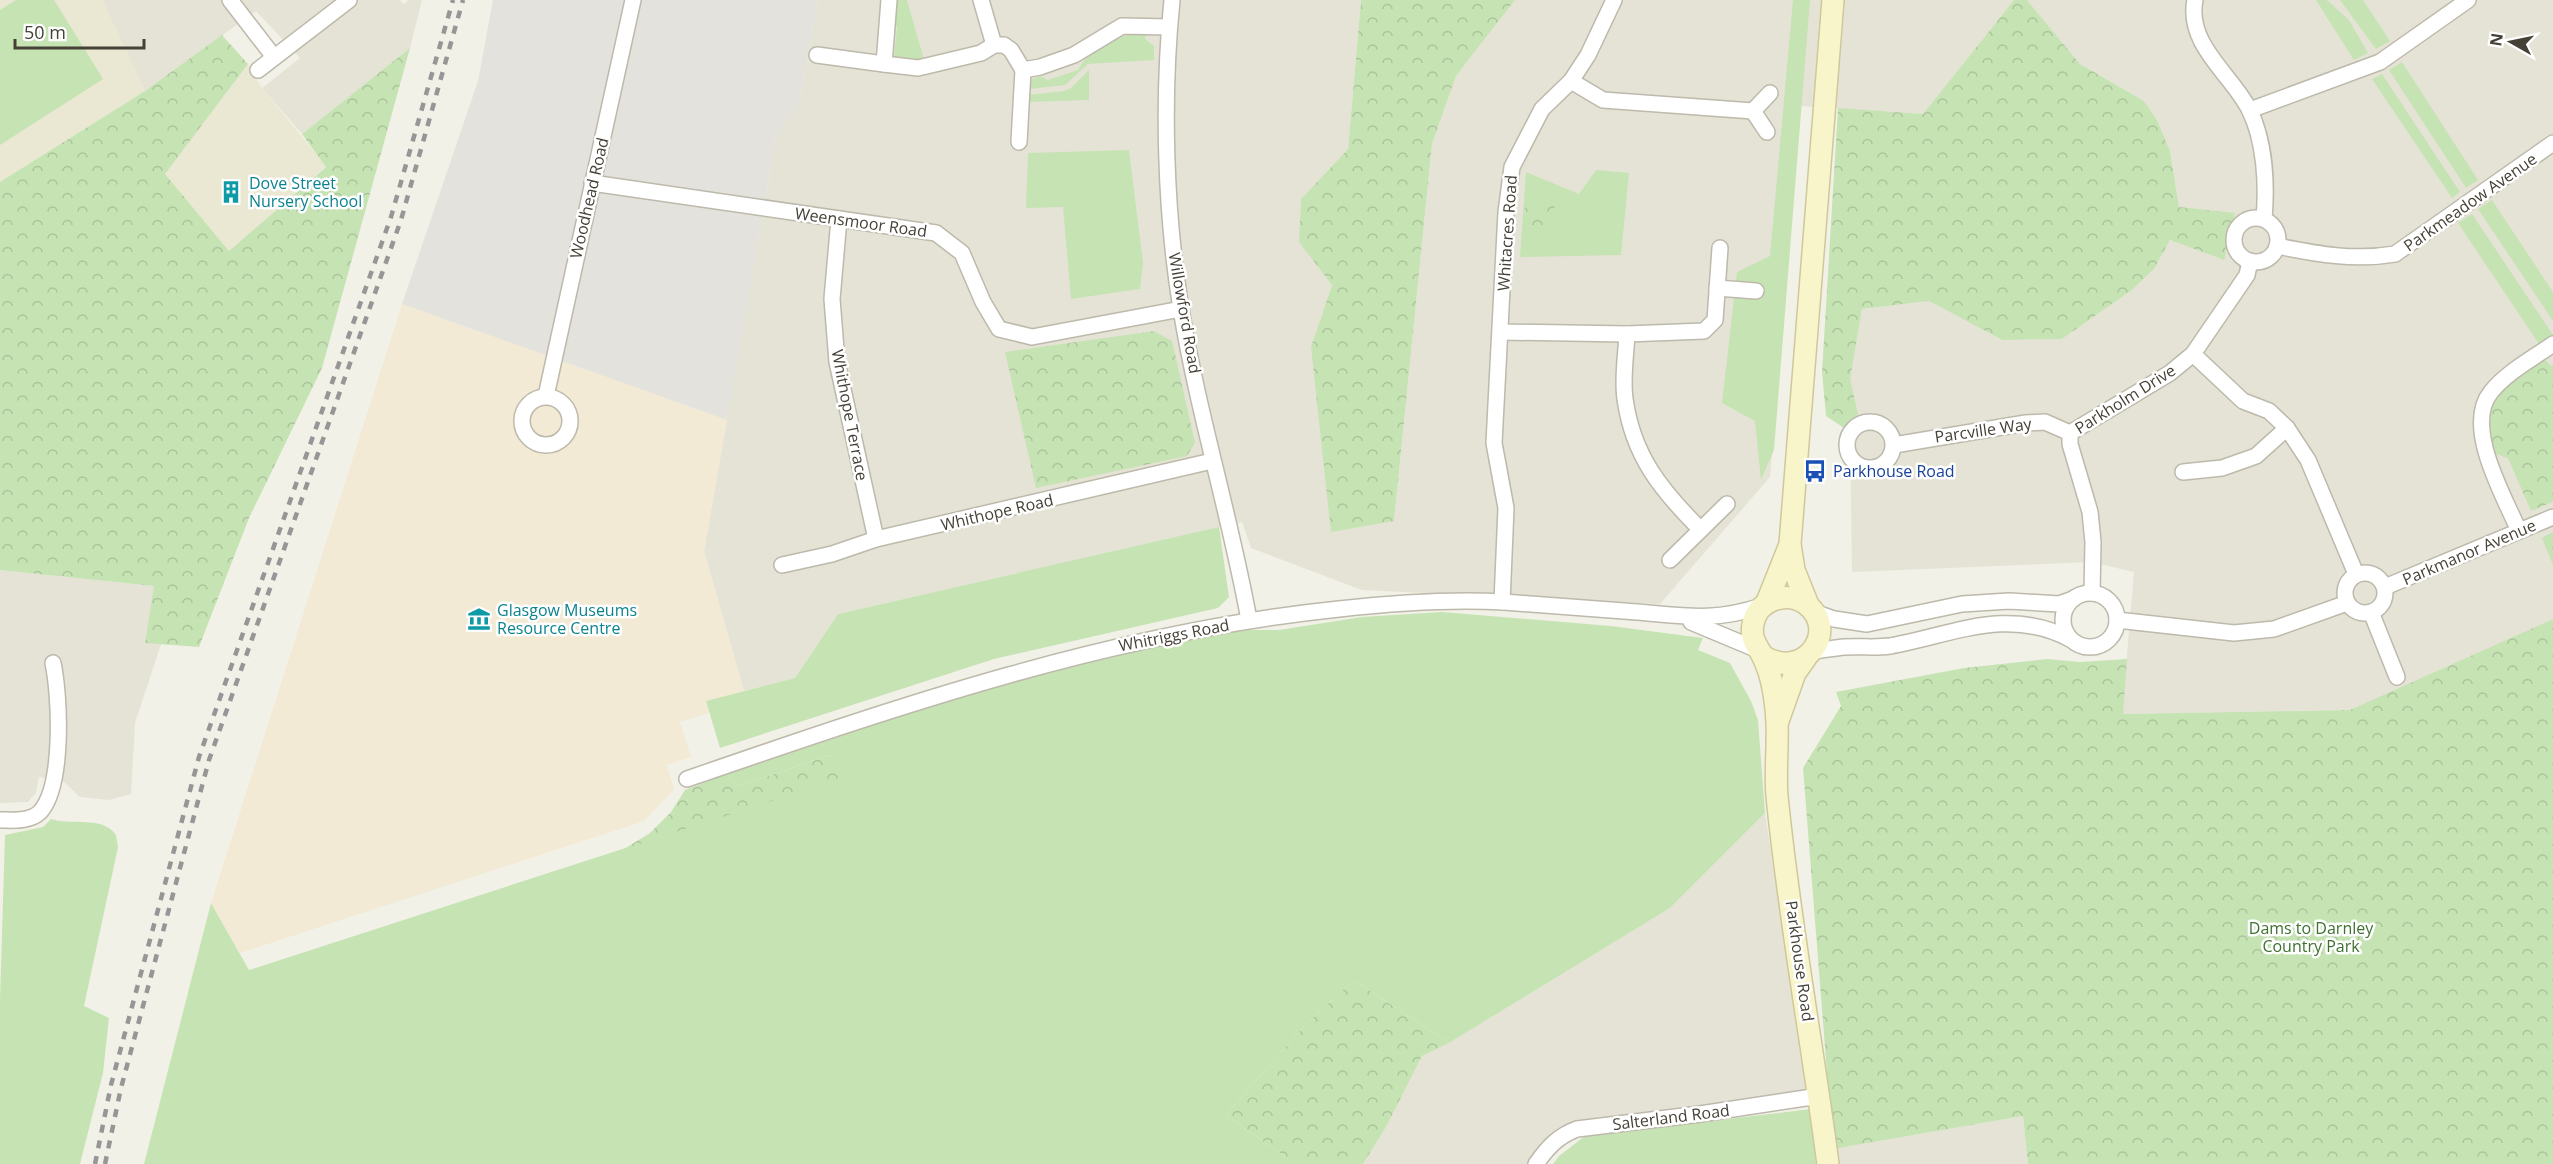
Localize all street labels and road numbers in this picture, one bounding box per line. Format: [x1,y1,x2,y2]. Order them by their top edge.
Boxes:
street label: Woodhead Road [564,135,614,261]
street label: Parkmeadow Avenue [2399,148,2541,256]
street label: Whitacres Road [1492,174,1522,292]
street label: Weensmoor Road [794,202,928,242]
street label: Willowford Road [1164,251,1206,375]
street label: Whithope Terrace [827,348,874,482]
street label: Parkholm Drive [2070,359,2180,439]
street label: Parcville Way [1933,412,2034,448]
street label: Whithope Road [939,488,1055,536]
street label: Parkmanor Avenue [2399,514,2539,590]
street label: Whitriggs Road [1117,613,1231,657]
street label: Parkhouse Road [1781,899,1819,1023]
street label: Salterland Road [1611,1099,1731,1135]

